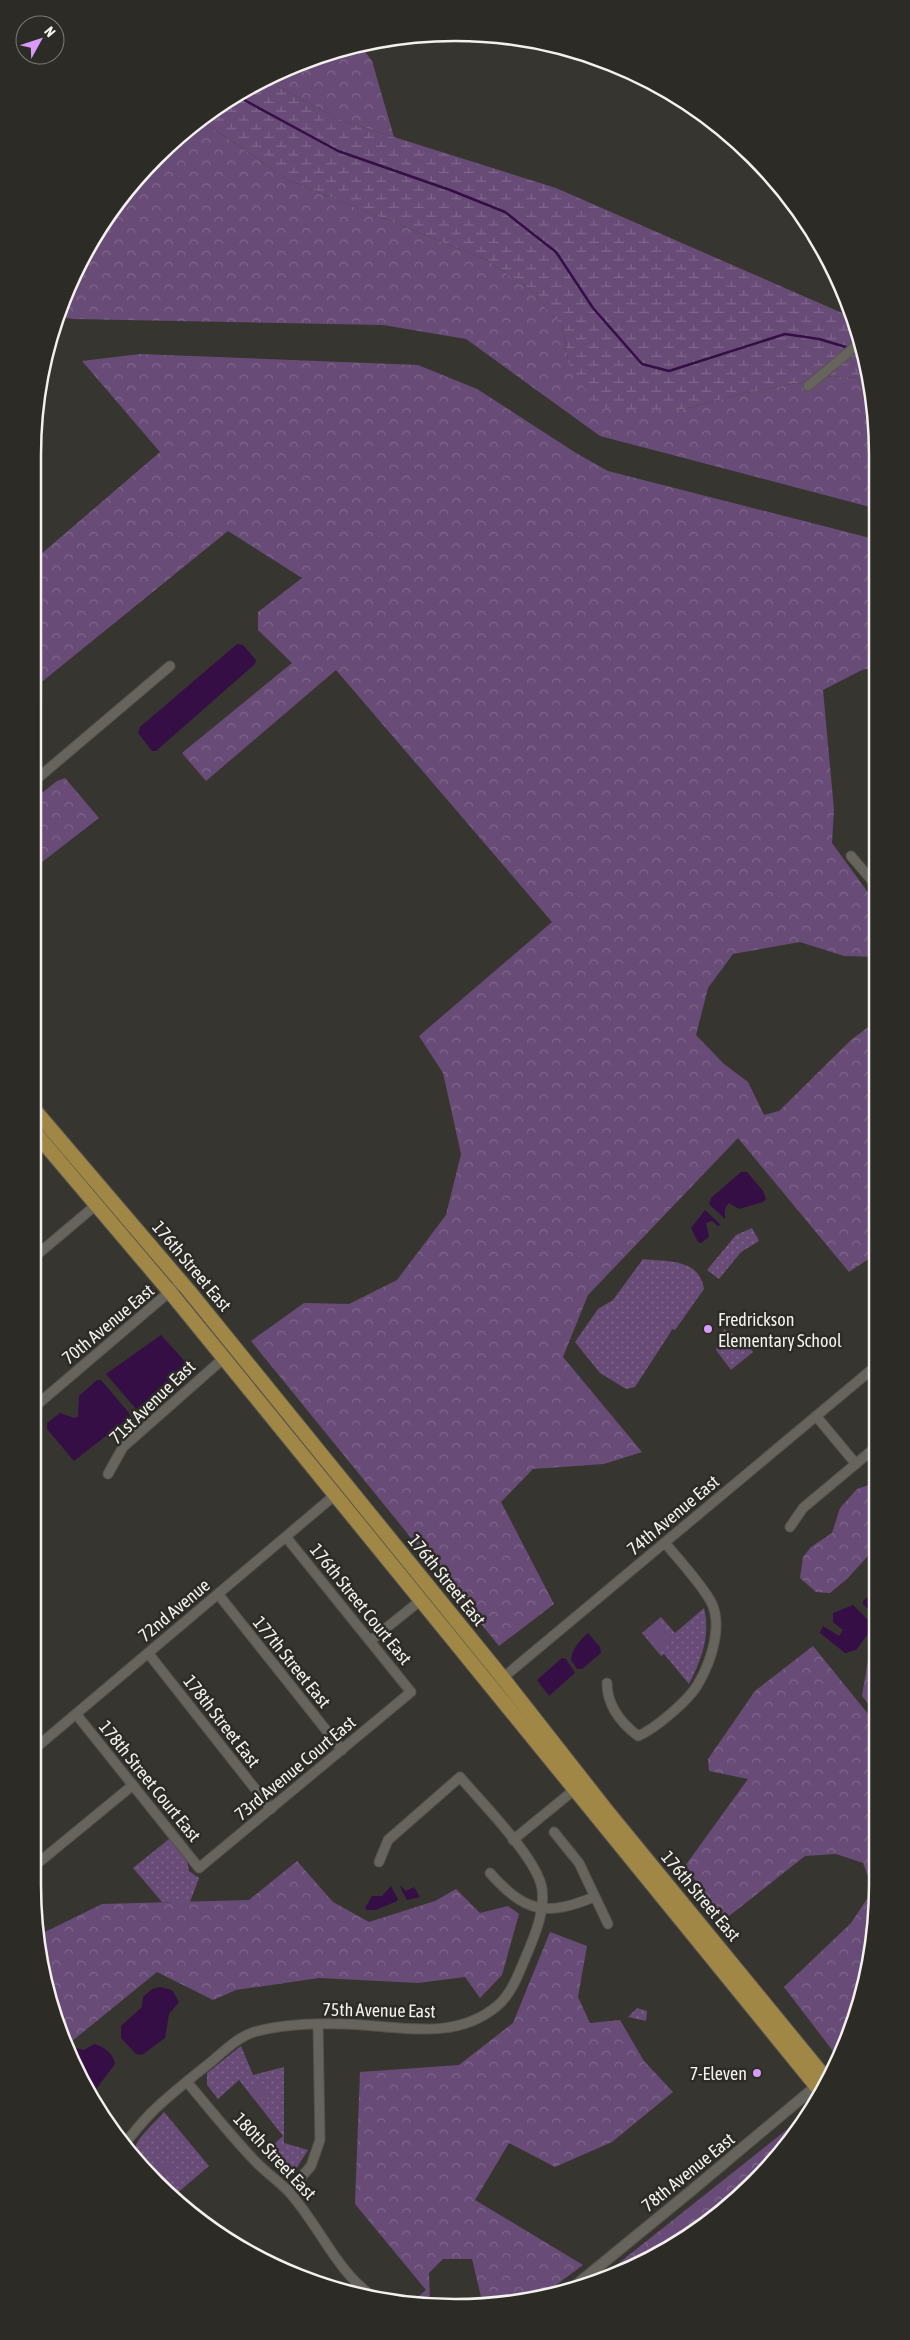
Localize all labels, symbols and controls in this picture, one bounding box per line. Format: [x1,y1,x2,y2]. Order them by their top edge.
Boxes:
north arrow [15,15,65,65]
text: N [41,23,59,40]
street label: 176th Street East [148,1217,236,1315]
street label: 70th Avenue East [58,1280,158,1368]
place label: Fredrickson Elementary School [718,1309,842,1351]
marker: Fredrickson Elementary School [702,1323,714,1335]
street label: 71st Avenue East [105,1356,199,1448]
street label: 74th Avenue East [623,1471,723,1559]
street label: 176th Street East [404,1530,490,1630]
street label: 176th Street Court East [306,1539,416,1669]
street label: 72nd Avenue [134,1574,214,1646]
street label: 177th Street East [249,1612,335,1712]
street label: 178th Street East [179,1671,265,1771]
street label: 73rd Avenue Court East [230,1711,360,1825]
street label: 178th Street Court East [95,1716,205,1846]
street label: 176th Street East [657,1847,745,1945]
street label: 75th Avenue East [322,1999,436,2021]
place label: 7-Eleven [690,2063,747,2084]
marker: 7-Eleven [751,2067,763,2079]
street label: 180th Street East [229,2108,321,2204]
street label: 78th Avenue East [637,2128,739,2216]

